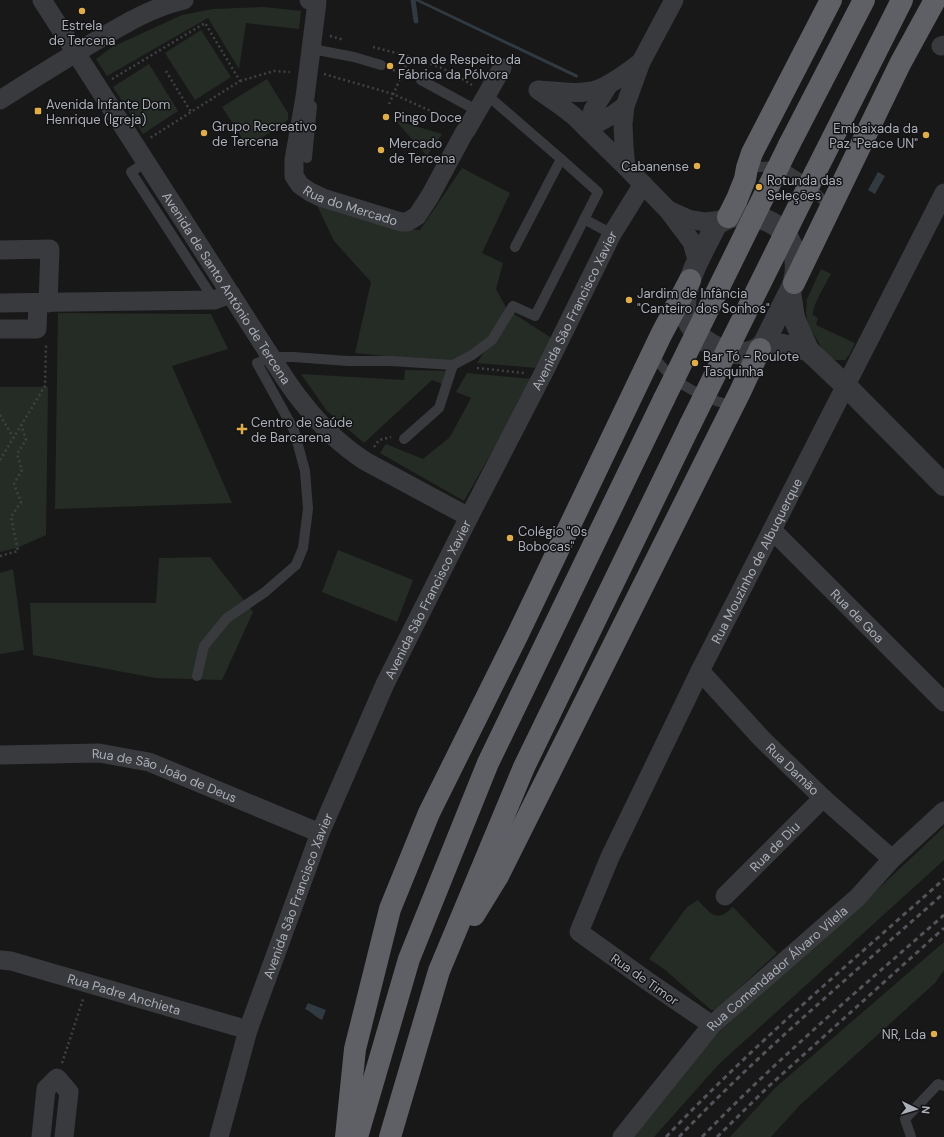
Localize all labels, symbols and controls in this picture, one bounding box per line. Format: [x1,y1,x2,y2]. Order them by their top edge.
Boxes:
marker: Estrela de Tercena [77,6,87,16]
place label: Estrela de Tercena [49,17,115,49]
place label: Zona de Respeito da Fábrica da Pólvora [398,51,521,83]
marker: Zona de Respeito da Fábrica da Pólvora [385,61,395,71]
place label: Avenida Infante Dom Henrique (Igreja) [46,96,170,128]
marker: Avenida Infante Dom Henrique (Igreja) [33,106,43,116]
place label: Pingo Doce [394,109,462,126]
marker: Pingo Doce [381,112,391,122]
place label: Grupo Recreativo de Tercena [212,118,317,150]
place label: Embaixada da Paz "Peace UN" [829,120,918,152]
marker: Grupo Recreativo de Tercena [199,128,209,138]
marker: Embaixada da Paz "Peace UN" [921,130,931,140]
place label: Mercado de Tercena [389,135,455,167]
marker: Mercado de Tercena [376,145,386,155]
place label: Cabanense [621,158,689,175]
marker: Cabanense [692,161,702,171]
place label: Rotunda das Seleções [767,172,842,204]
street label: Rua do Mercado [300,182,400,230]
marker: Rotunda das Seleções [754,182,764,192]
street label: Avenida de Santo António de Tercena [158,189,294,388]
street label: Avenida São Francisco Xavier [528,227,621,393]
place label: Jardim de Infância "Canteiro dos Sonhos" [637,285,770,317]
marker: Jardim de Infância "Canteiro dos Sonhos" [624,295,634,305]
place label: Bar Tó - Roulote Tasquinha [703,348,799,380]
marker: Bar Tó - Roulote Tasquinha [690,358,700,368]
place label: Centro de Saúde de Barcarena [251,414,353,446]
marker: Centro de Saúde de Barcarena [236,423,248,435]
street label: Rua Mouzinho de Albuquerque [707,475,806,647]
street label: Avenida São Francisco Xavier [381,517,475,682]
place label: Colégio "Os Bobocas" [518,523,587,555]
marker: Colégio "Os Bobocas" [505,533,515,543]
street label: Rua de Goa [827,585,888,646]
street label: Rua Damão [762,739,823,799]
street label: Rua de São João de Deus [92,745,239,807]
street label: Avenida São Francisco Xavier [259,810,337,981]
street label: Rua de Diu [746,818,804,876]
street label: Rua Comendador Álvaro Vilela [703,902,851,1034]
street label: Rua de Timor [607,950,682,1009]
street label: Rua Padre Anchieta [65,970,183,1019]
place label: NR, Lda [882,1026,926,1043]
marker: NR, Lda [929,1029,939,1039]
north arrow [896,1089,936,1129]
text: N [919,1105,933,1114]

